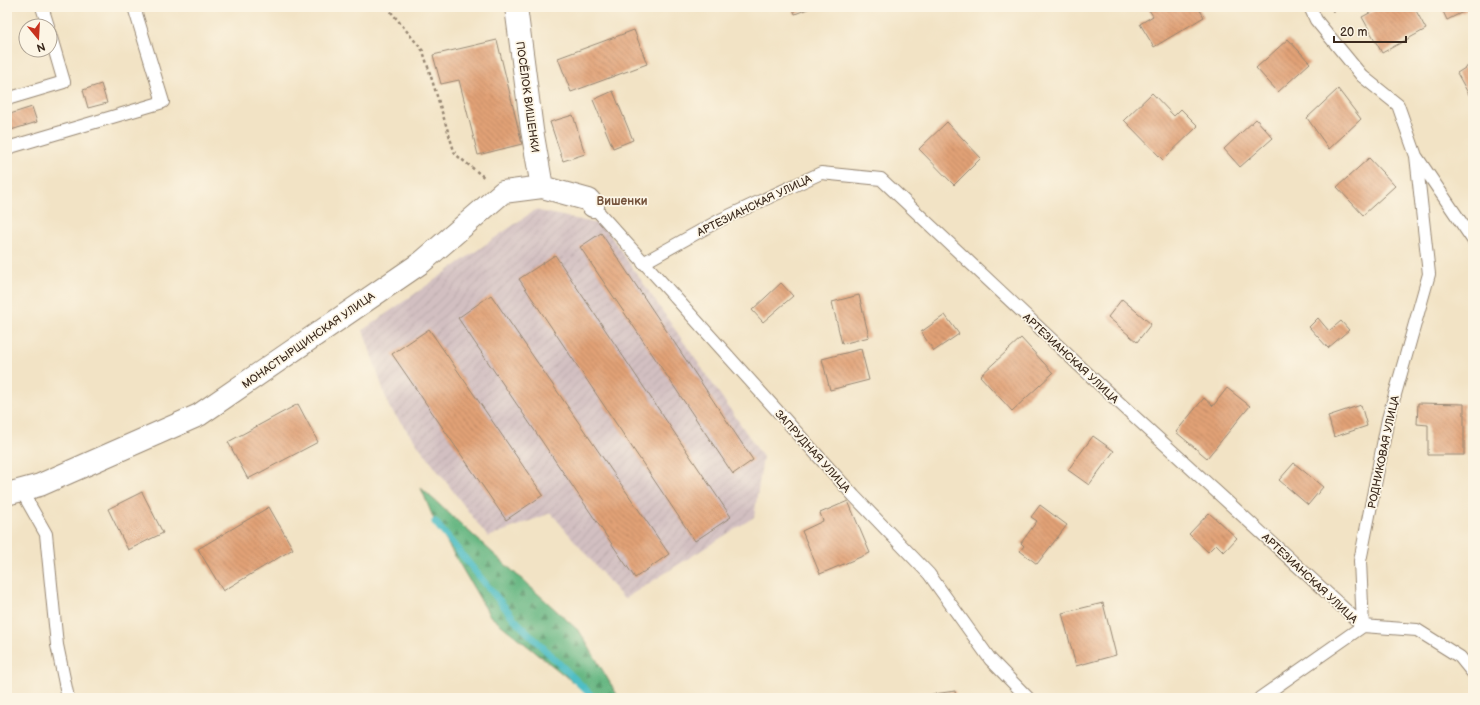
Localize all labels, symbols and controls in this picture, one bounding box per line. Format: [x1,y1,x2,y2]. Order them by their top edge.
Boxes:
north arrow [18,18,58,58]
scale bar [1334,18,1406,44]
text: 20 m [1340,25,1367,40]
text: N [35,40,47,54]
street label: ПОСЁЛОК ВИШЕНКИ [513,40,543,154]
street label: АРТЕЗИАНСКАЯ УЛИЦА [694,172,814,239]
district label: Вишенки [597,194,648,209]
street label: МОНАСТЫРЩИНСКАЯ УЛИЦА [239,289,377,391]
street label: АРТЕЗИАНСКАЯ УЛИЦА [1019,310,1121,406]
street label: РОДНИКОВАЯ УЛИЦА [1365,394,1402,510]
street label: ЗАПРУДНАЯ УЛИЦА [772,408,853,495]
street label: АРТЕЗИАНСКАЯ УЛИЦА [1258,530,1360,626]

